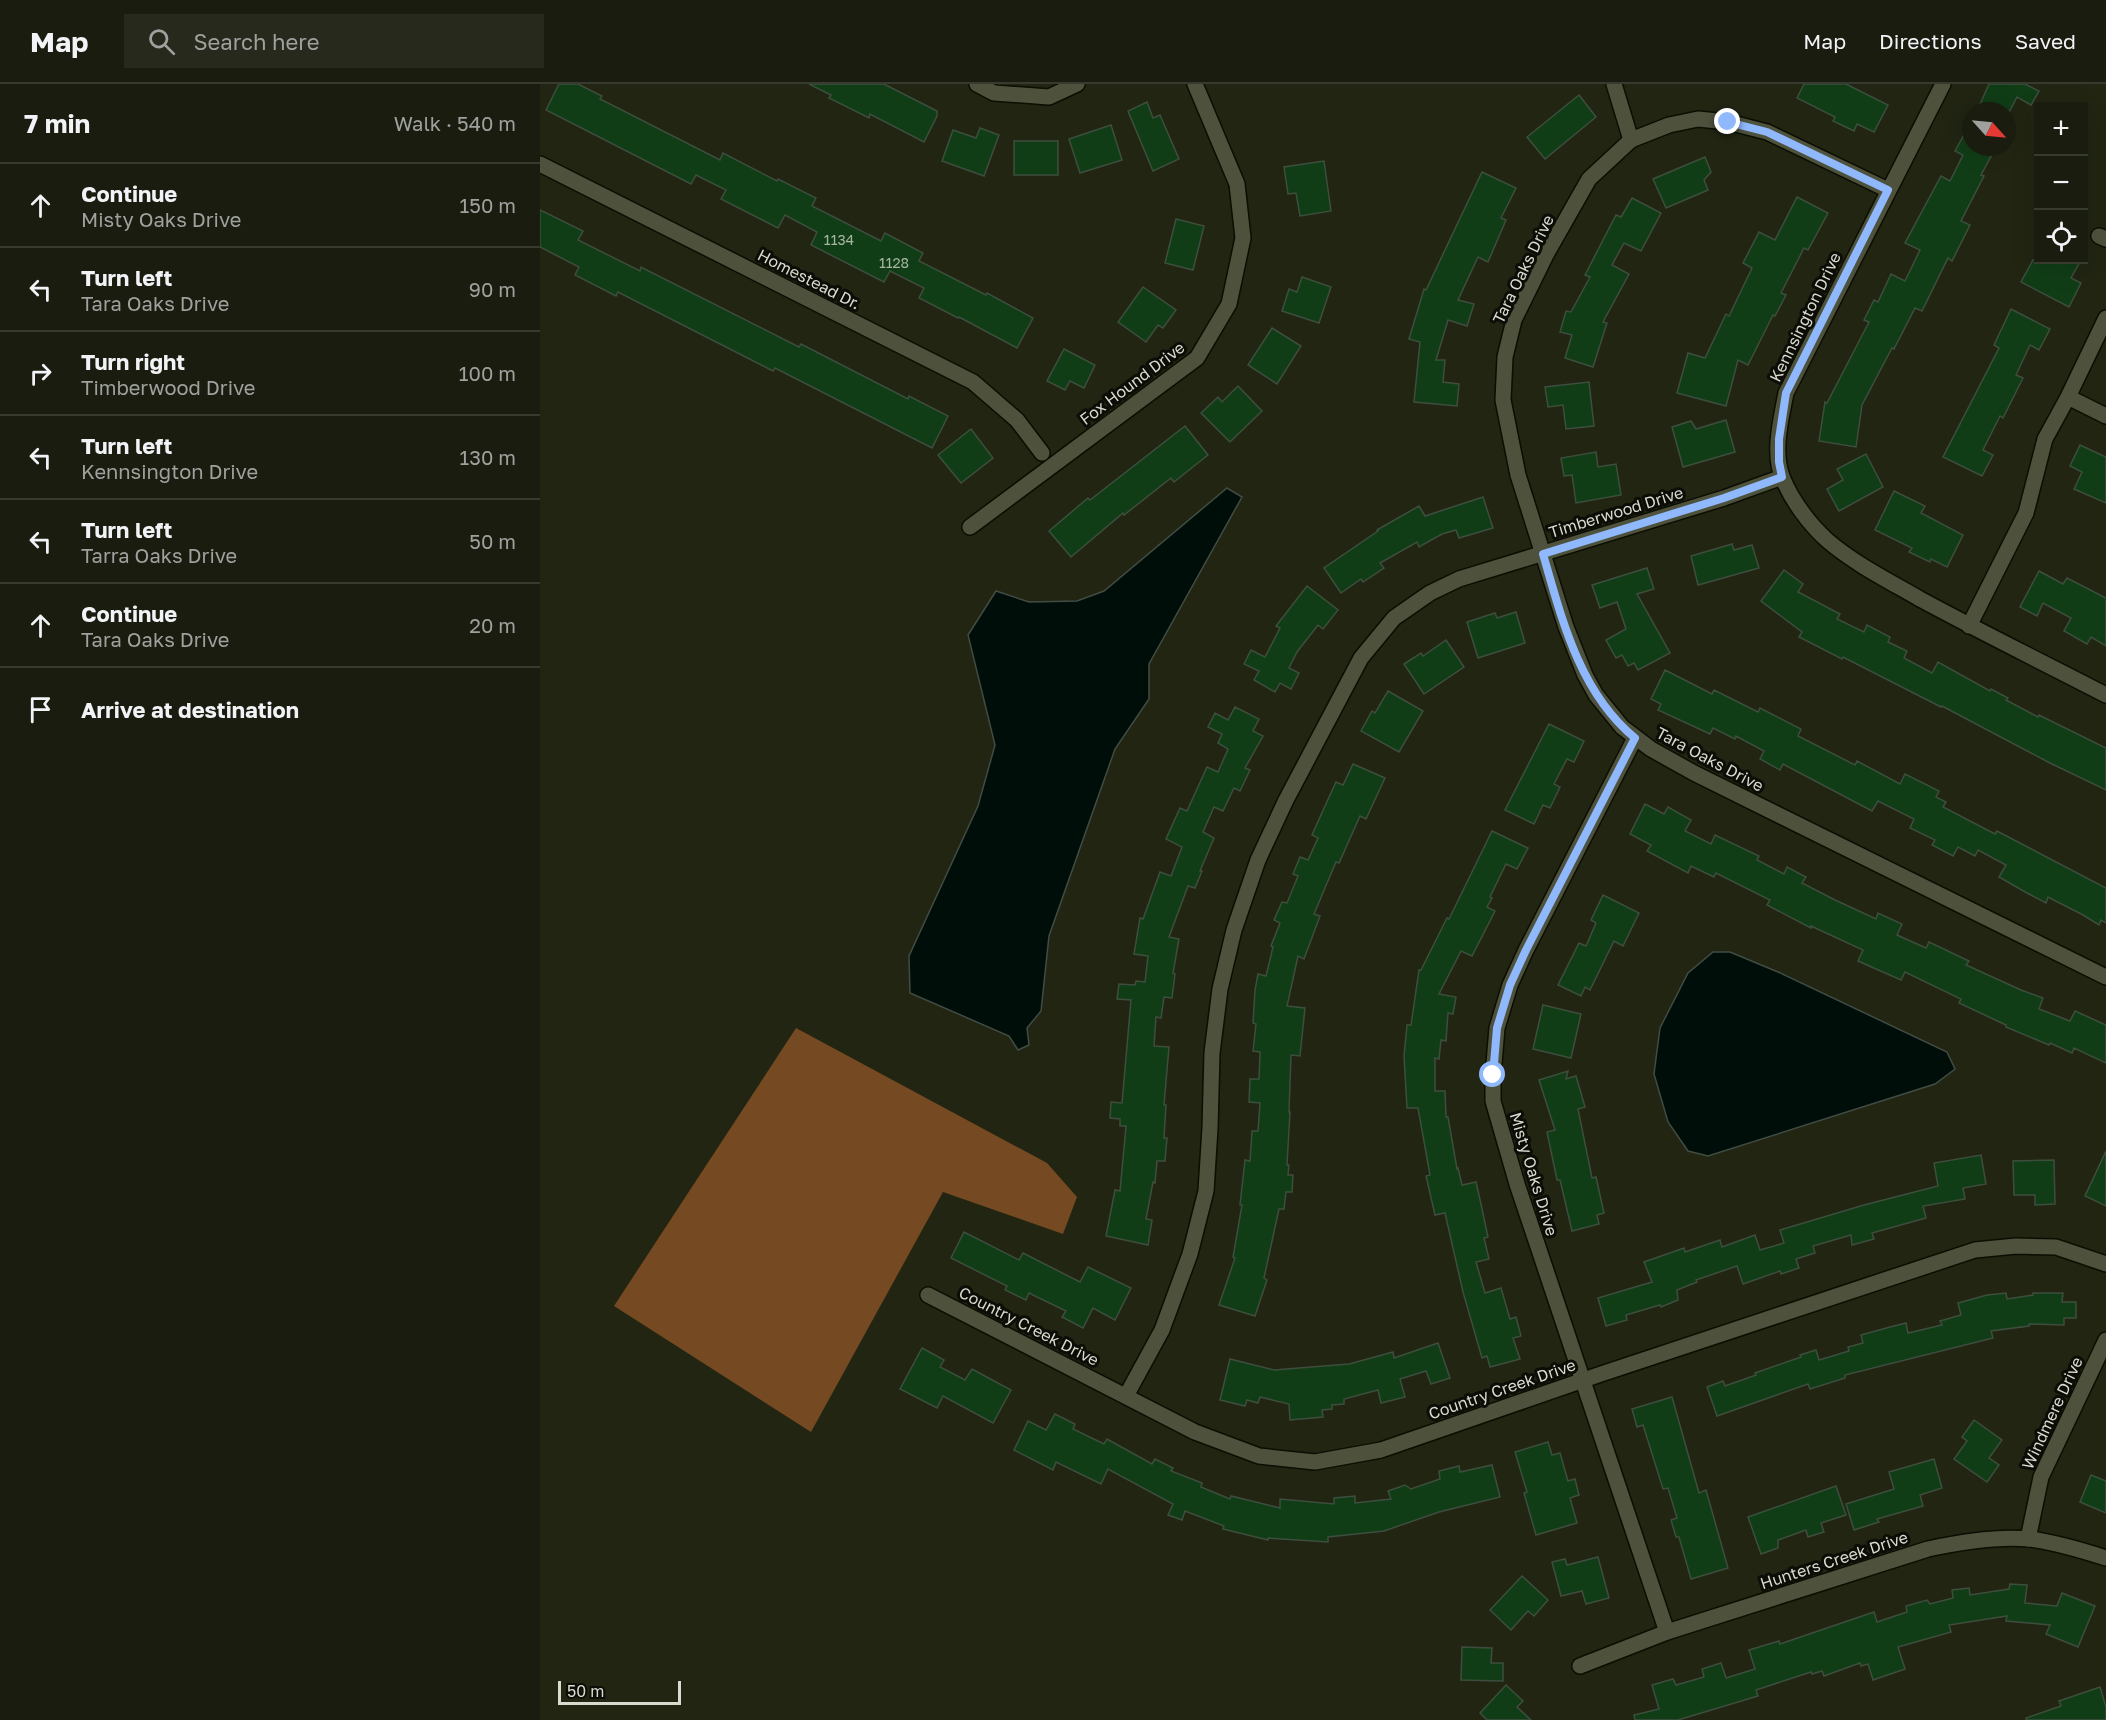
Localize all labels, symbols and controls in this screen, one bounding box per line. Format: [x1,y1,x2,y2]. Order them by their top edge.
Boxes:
search box [124,14,544,68]
text: Map [30,25,88,58]
icon: search [145,25,178,58]
text: Search here [193,28,319,55]
text: Map [1803,28,1846,54]
text: Directions [1879,28,1982,54]
text: Saved [2015,28,2076,54]
north arrow [1962,102,2016,156]
map controls [2034,102,2088,264]
button: + [2034,102,2088,156]
text: 7 min [24,108,90,139]
route end [1714,108,1740,134]
text: Walk · 540 m [394,111,516,135]
button: − [2034,156,2088,210]
text: Continue [81,180,177,207]
icon: ahead [24,189,57,222]
text: 150 m [460,193,516,217]
text: Misty Oaks Drive [81,207,241,231]
button: locate [2034,210,2088,264]
street label: Tara Oaks Drive [1488,211,1558,327]
house number: 1134 [824,231,854,248]
street label: Homestead Dr. [754,245,864,313]
street label: Kennsington Drive [1765,249,1845,385]
house number: 1128 [879,254,909,271]
text: Turn left [81,264,172,291]
icon: left [24,273,57,306]
text: 90 m [469,277,516,301]
text: Tara Oaks Drive [81,291,229,315]
street label: Fox Hound Drive [1076,337,1188,429]
text: Turn right [81,348,185,375]
icon: right [24,357,57,390]
text: 100 m [459,361,516,385]
text: Timberwood Drive [81,375,255,399]
text: Turn left [81,432,172,459]
icon: left [24,441,57,474]
text: 130 m [460,445,516,469]
text: Kennsington Drive [81,459,258,483]
street label: Timberwood Drive [1546,482,1686,542]
text: Turn left [81,516,172,543]
icon: left [24,525,57,558]
text: 50 m [469,529,516,553]
text: Tarra Oaks Drive [81,543,237,567]
text: Continue [81,600,177,627]
icon: ahead [24,609,57,642]
text: 20 m [469,613,516,637]
text: Tara Oaks Drive [81,627,229,651]
icon: arrive [24,693,57,726]
text: Arrive at destination [81,696,299,723]
street label: Tara Oaks Drive [1653,722,1767,796]
route start [1479,1061,1505,1087]
street label: Misty Oaks Drive [1506,1110,1562,1238]
street label: Country Creek Drive [956,1282,1102,1370]
street label: Country Creek Drive [1426,1354,1578,1424]
street label: Windmere Drive [2017,1354,2087,1472]
street label: Hunters Creek Drive [1758,1527,1910,1593]
scale bar [558,1678,681,1706]
text: 50 m [567,1681,604,1701]

